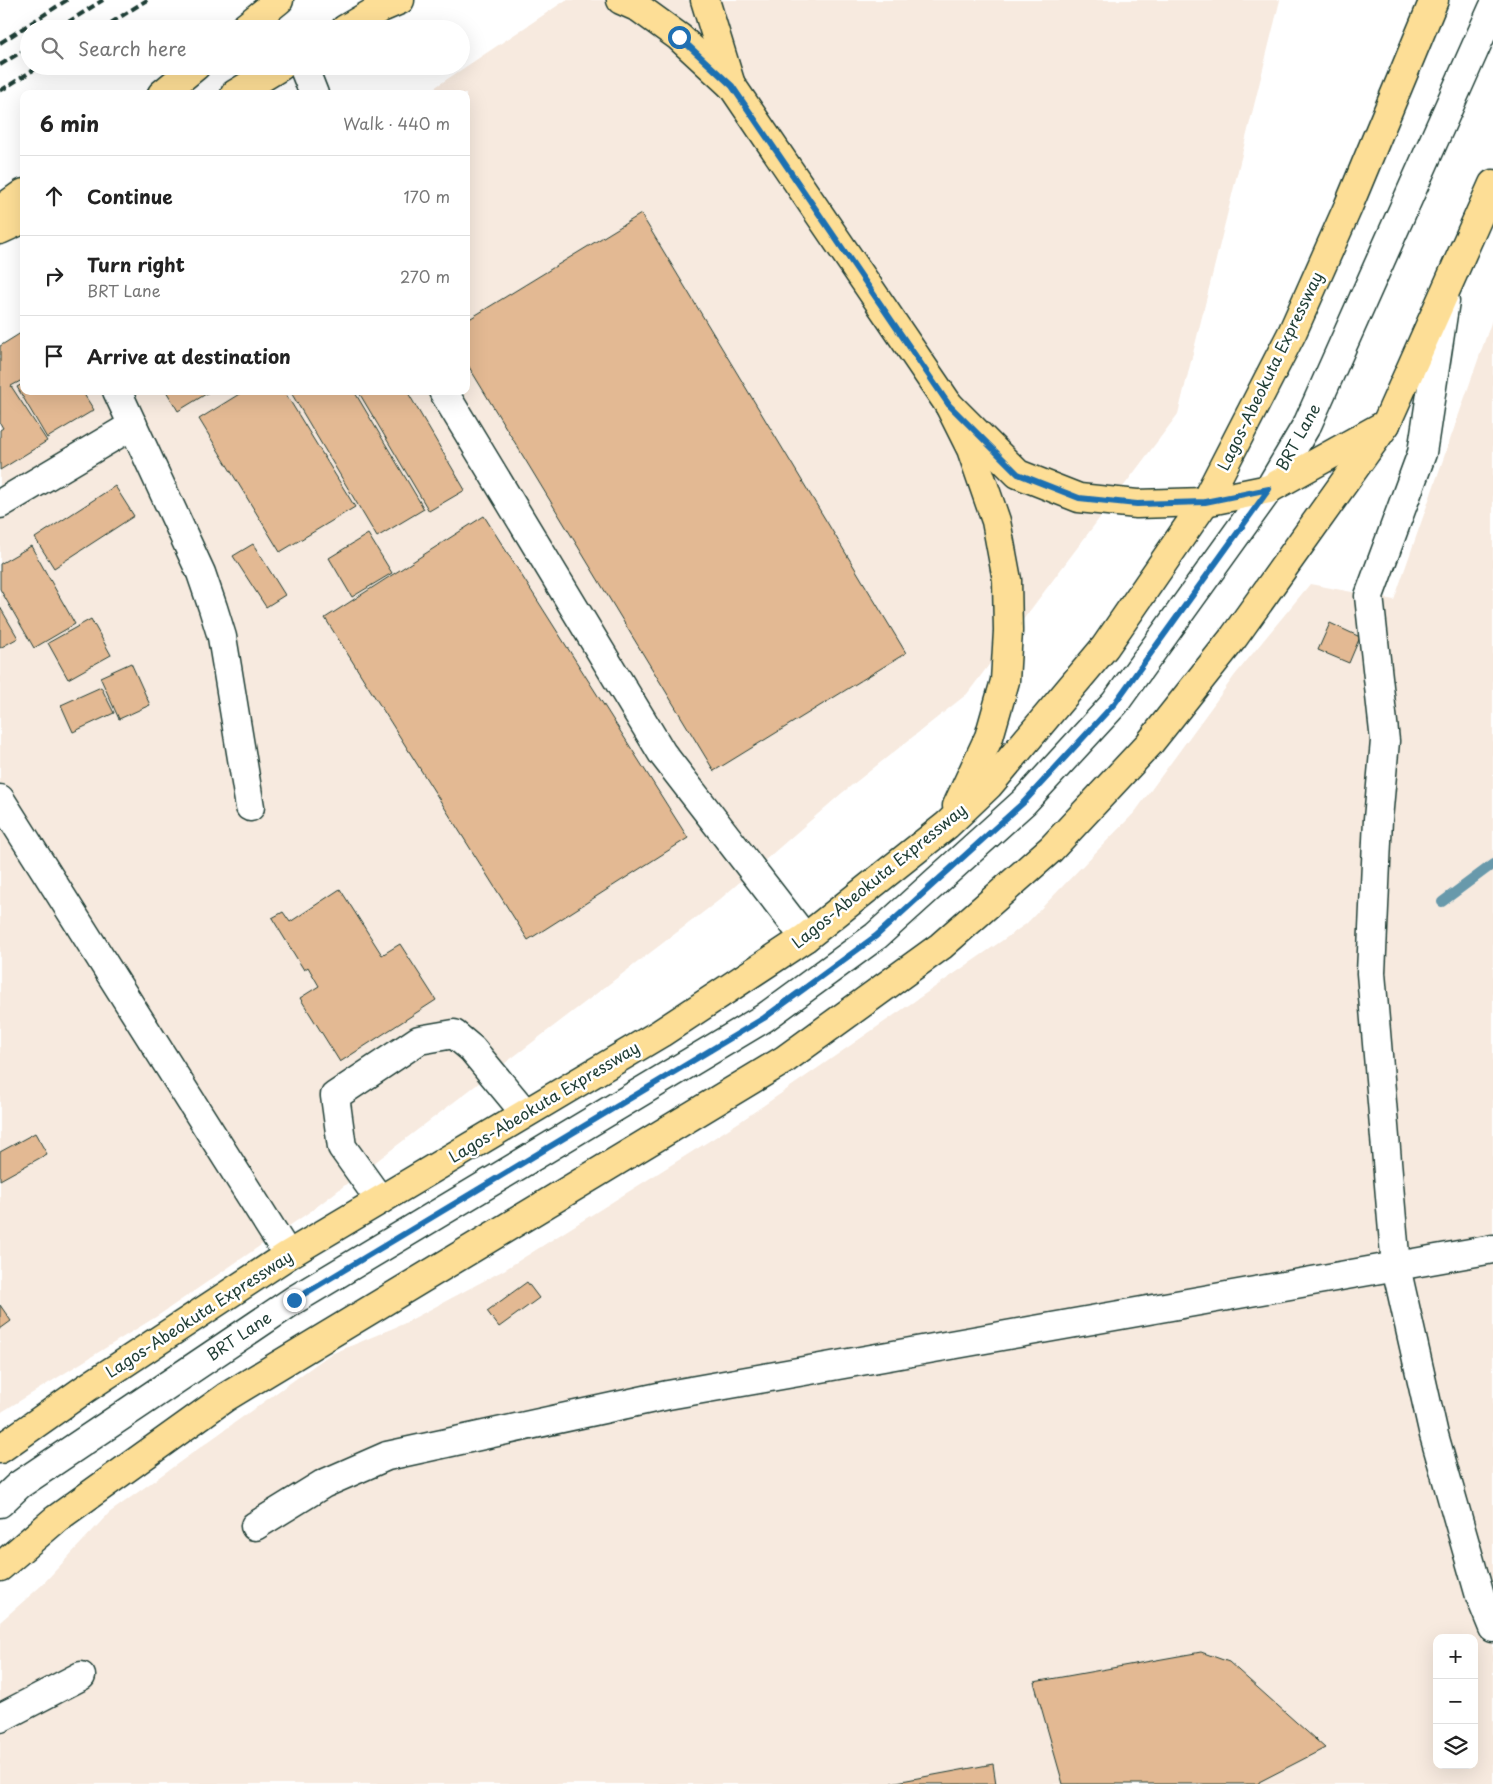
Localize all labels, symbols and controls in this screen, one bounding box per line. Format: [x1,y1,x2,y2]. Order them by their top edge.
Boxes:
search box [20,20,470,75]
route start [668,26,691,49]
icon: search [38,34,66,62]
text: Search here [78,34,187,62]
text: 6 min [40,107,99,139]
text: Walk · 440 m [343,111,450,135]
icon: ahead [40,182,68,210]
text: Continue [87,182,173,210]
text: 170 m [404,184,450,208]
text: Turn right [87,250,185,278]
icon: right [40,262,68,290]
text: 270 m [400,264,450,288]
street label: Lagos-Abeokuta Expressway [1210,267,1328,474]
text: BRT Lane [87,278,161,302]
icon: arrive [40,342,68,370]
text: Arrive at destination [87,342,291,370]
street label: BRT Lane [1269,398,1325,475]
street label: Lagos-Abeokuta Expressway [786,797,971,953]
street label: Lagos-Abeokuta Expressway [444,1035,643,1168]
street label: Lagos-Abeokuta Expressway [100,1244,297,1383]
route end [283,1289,306,1312]
street label: BRT Lane [201,1305,276,1366]
map controls [1433,1634,1478,1769]
button: + [1433,1634,1478,1679]
button: − [1433,1679,1478,1724]
button: layers [1433,1724,1478,1769]

